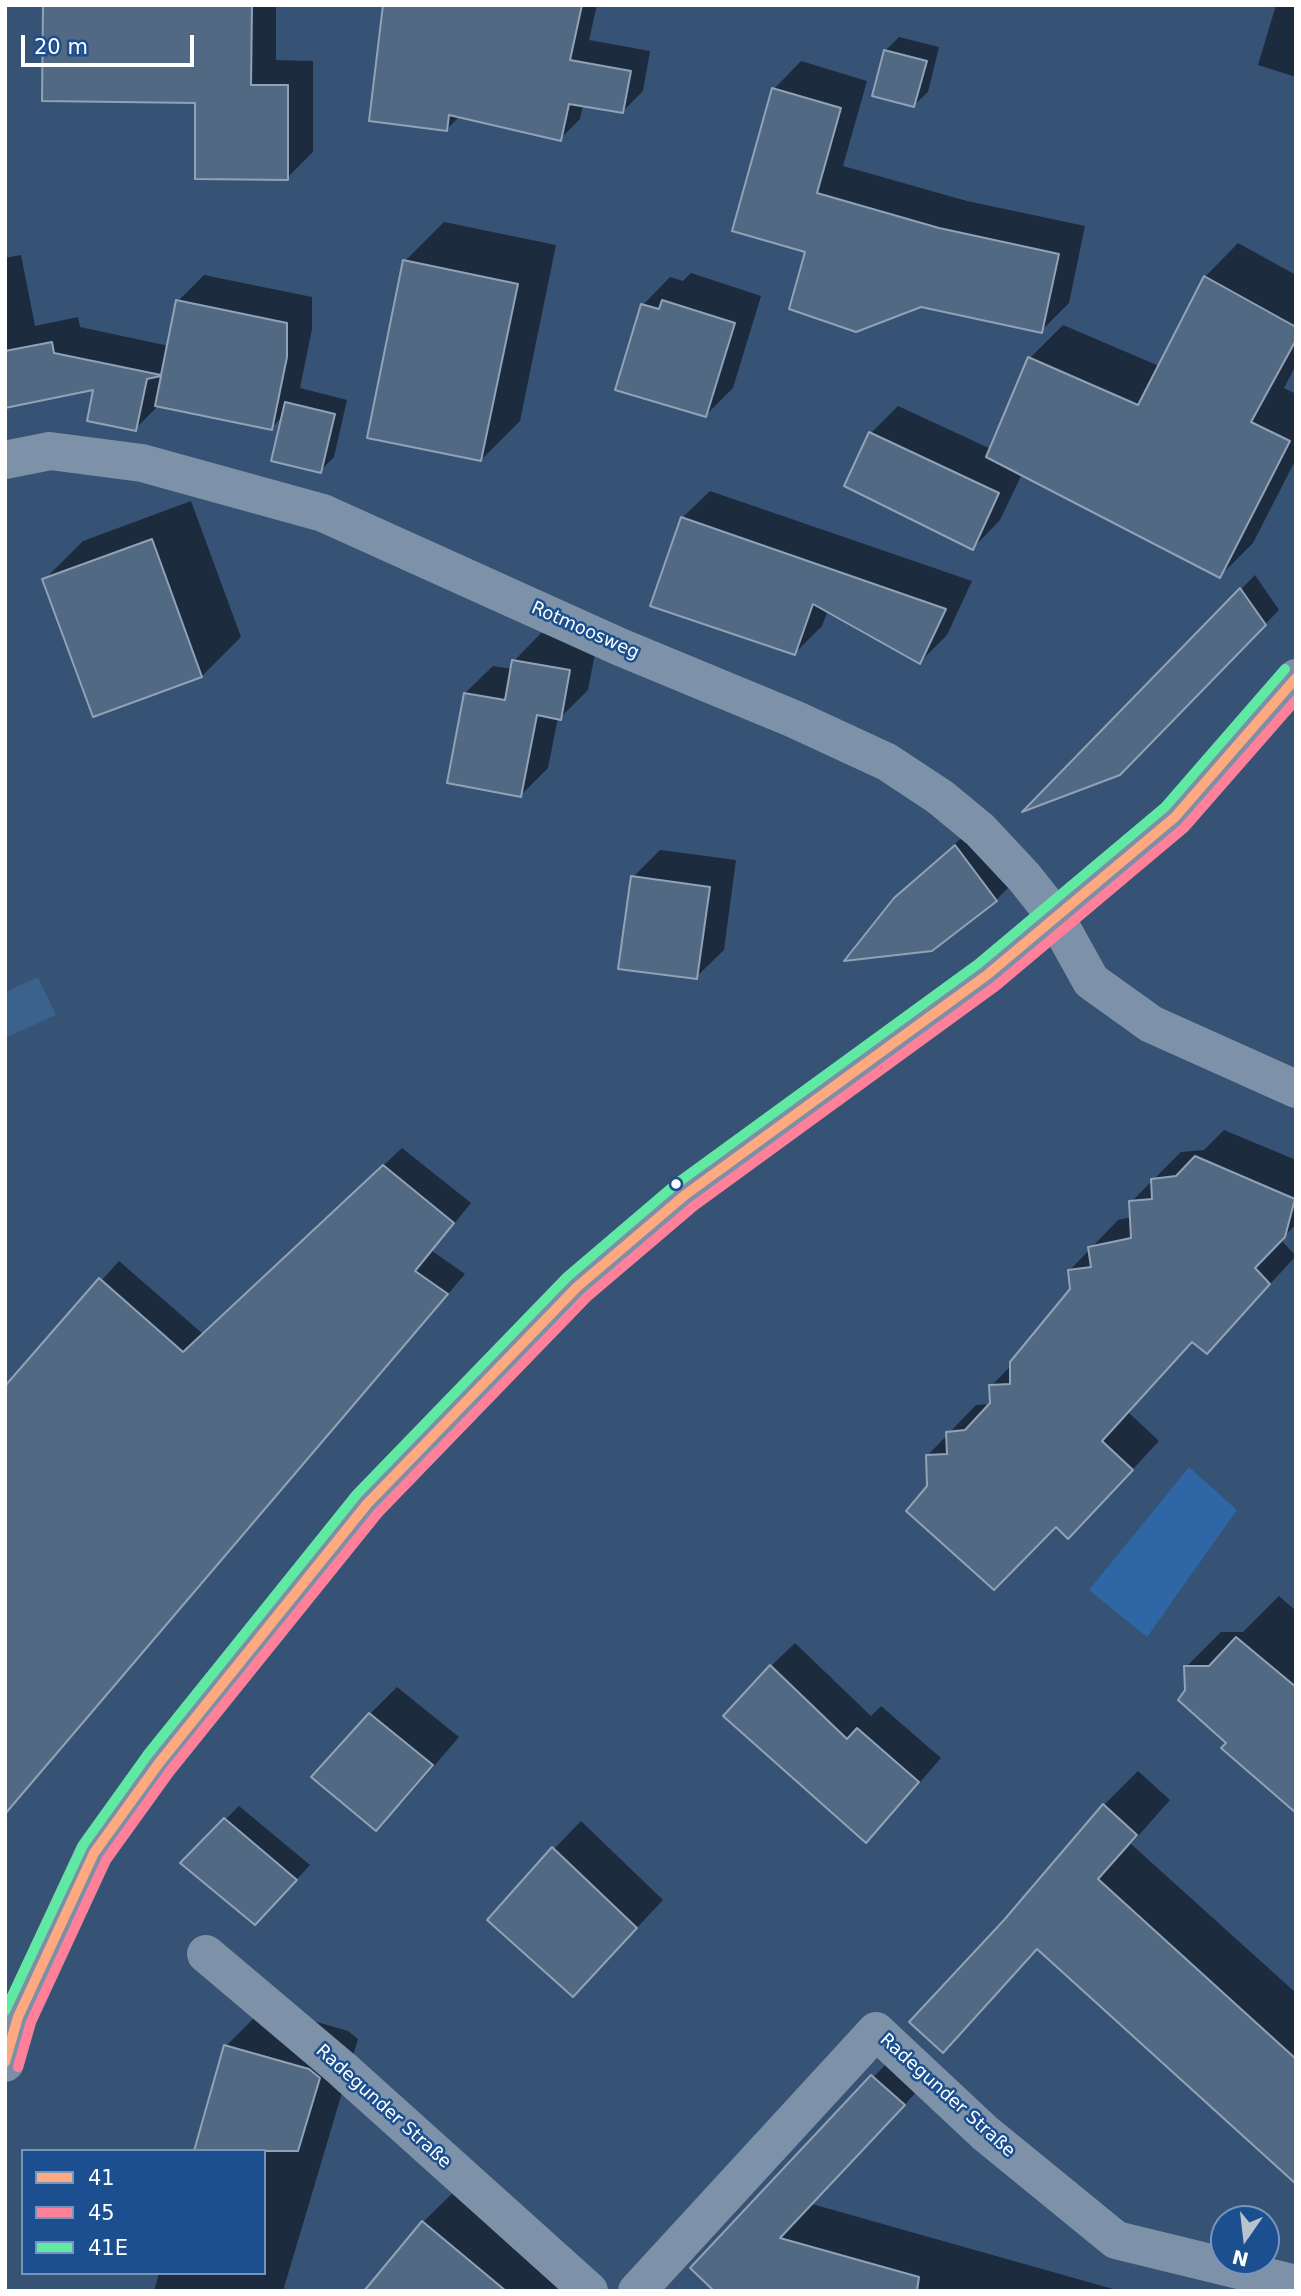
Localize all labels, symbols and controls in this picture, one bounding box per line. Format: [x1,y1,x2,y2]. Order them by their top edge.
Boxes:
scale bar [24,21,198,65]
text: 20 m [34,35,88,59]
street label: Rotmoosweg [528,598,642,664]
unlabelled marker [669,1177,683,1191]
street label: Radegunder Straße [875,2029,1019,2163]
street label: Radegunder Straße [311,2040,455,2174]
legend [21,2149,266,2275]
text: 41 [88,2166,115,2190]
text: 45 [88,2201,115,2225]
north arrow [1210,2205,1280,2275]
text: 41E [88,2236,128,2260]
text: N [1230,2246,1251,2271]

